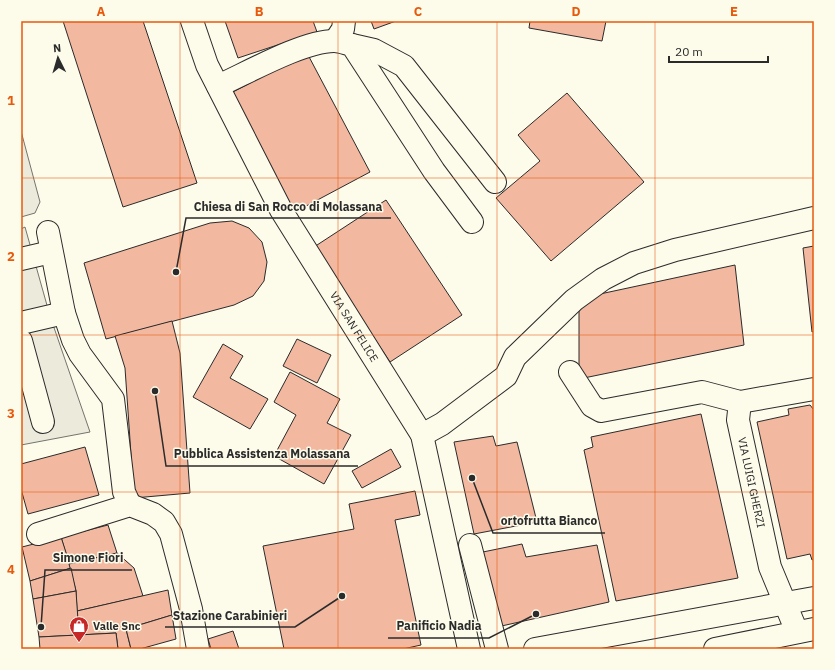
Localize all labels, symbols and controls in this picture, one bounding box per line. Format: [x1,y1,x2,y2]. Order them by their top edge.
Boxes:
text: A [97,3,106,20]
text: B [255,3,264,20]
text: C [414,3,423,20]
text: D [571,3,581,20]
text: E [730,3,738,20]
north arrow [38,38,78,78]
scale bar [669,38,768,64]
text: N [53,41,62,55]
text: 20 m [675,44,703,59]
text: 1 [7,92,15,109]
callout: Chiesa di San Rocco di Molassana [186,194,391,218]
text: Chiesa di San Rocco di Molassana [194,199,383,214]
text: 2 [7,248,15,265]
street label: VIA SAN FELICE [327,289,381,364]
text: 3 [7,405,15,422]
street label: VIA LUIGI GHERZI [735,436,768,529]
callout: Pubblica Assistenza Molassana [166,442,358,466]
text: Pubblica Assistenza Molassana [174,446,350,461]
callout: ortofrutta Bianco [493,509,605,533]
text: ortofrutta Bianco [501,513,597,528]
callout: Simone Fiori [45,546,132,570]
text: Simone Fiori [53,550,123,565]
text: 4 [7,561,15,578]
callout: Stazione Carabinieri [165,603,295,627]
text: Stazione Carabinieri [173,608,287,623]
callout: Panificio Nadia [388,614,489,638]
shop icon: Valle Snc [68,615,90,643]
text: Panificio Nadia [396,618,482,633]
place label: Valle Snc [93,619,141,633]

